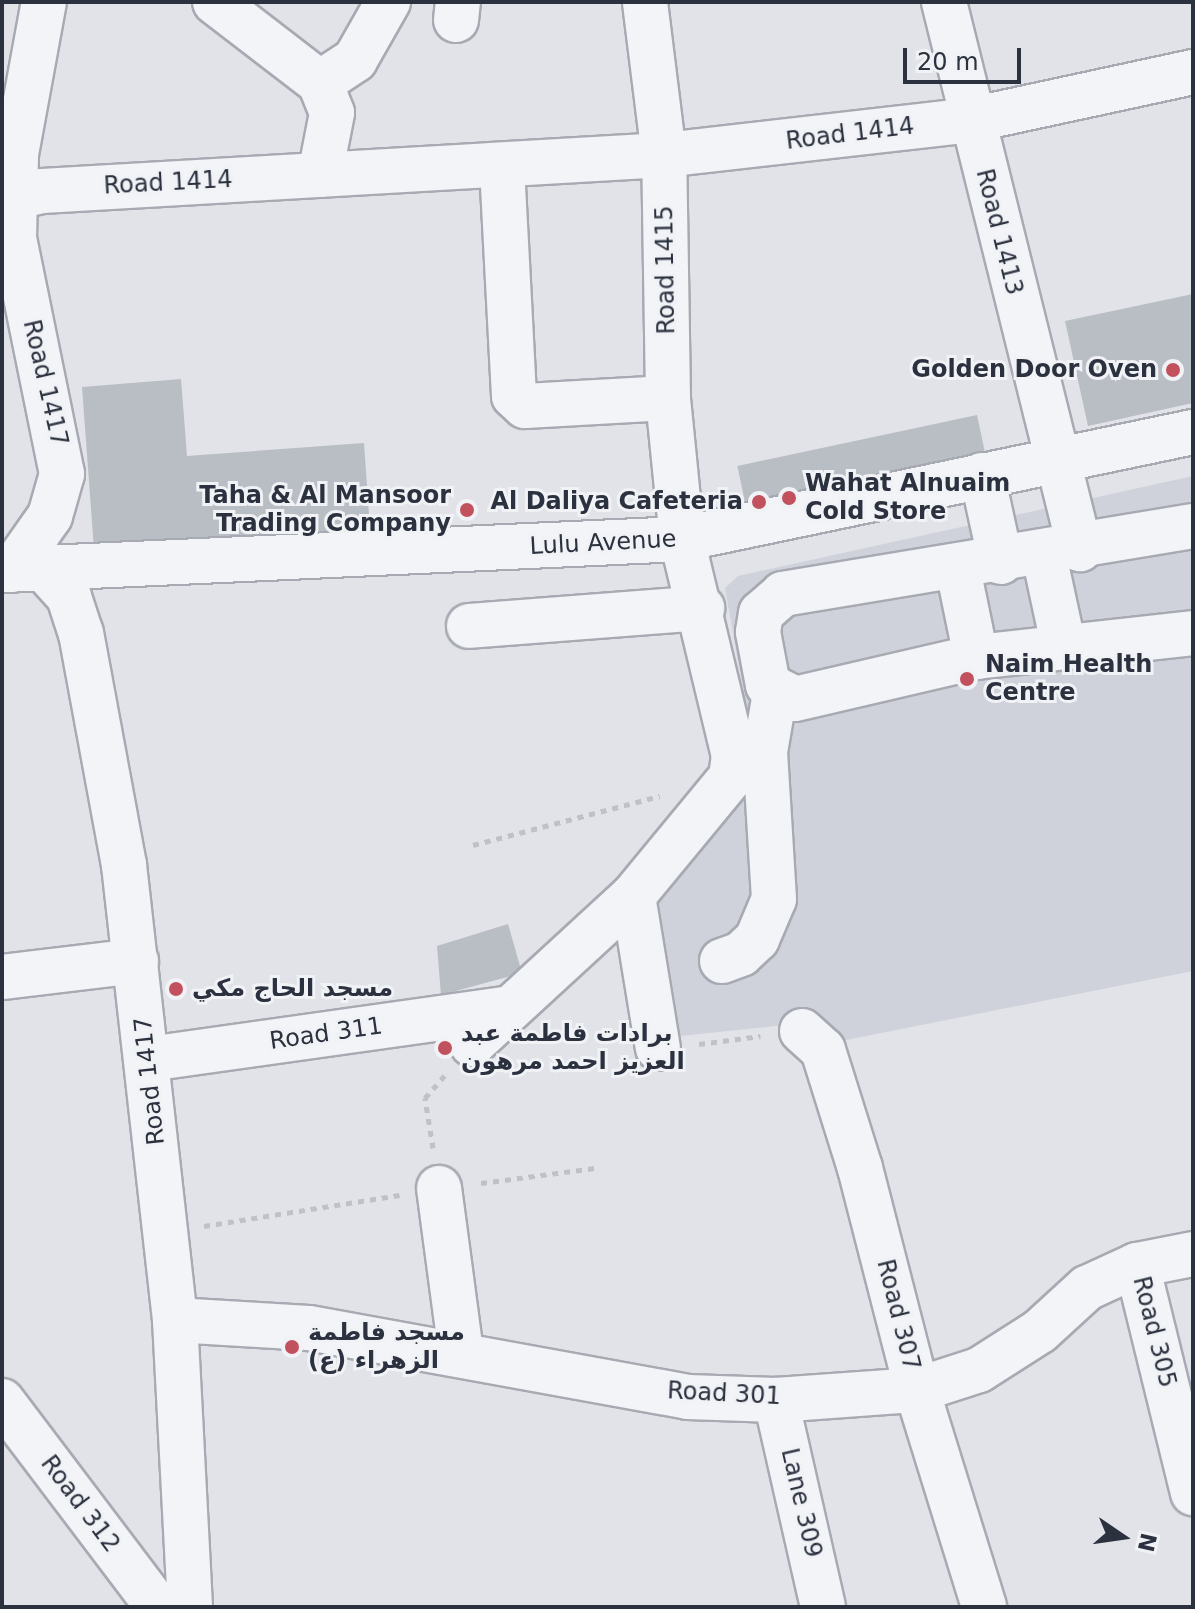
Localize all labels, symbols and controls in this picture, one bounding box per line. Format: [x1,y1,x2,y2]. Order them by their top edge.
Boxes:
scale bar [907,32,1025,82]
text: 20 m [917,48,979,76]
street label: Road 1414 [784,112,916,156]
street label: Road 1414 [103,165,233,201]
street label: Road 1413 [969,166,1029,298]
street label: Road 1415 [650,205,682,335]
street label: Road 1417 [16,317,74,449]
place label: Golden Door Oven [911,356,1157,384]
marker: Golden Door Oven [1164,361,1182,379]
place label: Wahat Alnuaim Cold Store [805,470,1010,526]
place label: Taha & Al Mansoor Trading Company [199,482,451,538]
place label: Al Daliya Cafeteria [491,488,743,516]
marker: Wahat Alnuaim Cold Store [780,489,798,507]
marker: Al Daliya Cafeteria [750,493,768,511]
marker: Taha & Al Mansoor Trading Company [458,501,476,519]
street label: Lulu Avenue [529,525,677,561]
place label: Naim Health Centre [985,651,1152,707]
marker: Naim Health Centre [956,668,978,690]
place label: مسجد الحاج مكي [192,975,393,1003]
marker: مسجد الحاج مكي [167,980,185,998]
street label: Road 311 [268,1012,384,1056]
street label: Road 1417 [129,1015,171,1147]
place label: برادات فاطمة عبد العزيز احمد مرهون [461,1020,685,1076]
marker: برادات فاطمة عبد العزيز احمد مرهون [436,1039,454,1057]
street label: Road 307 [870,1256,926,1374]
street label: Road 305 [1126,1273,1182,1391]
place label: مسجد فاطمة الزهراء (ع) [308,1319,465,1375]
marker: مسجد فاطمة الزهراء (ع) [283,1338,301,1356]
street label: Road 301 [666,1377,782,1411]
street label: Lane 309 [774,1445,828,1561]
street label: Road 312 [34,1450,126,1558]
north arrow [1083,1497,1163,1577]
text: N [1133,1531,1161,1554]

